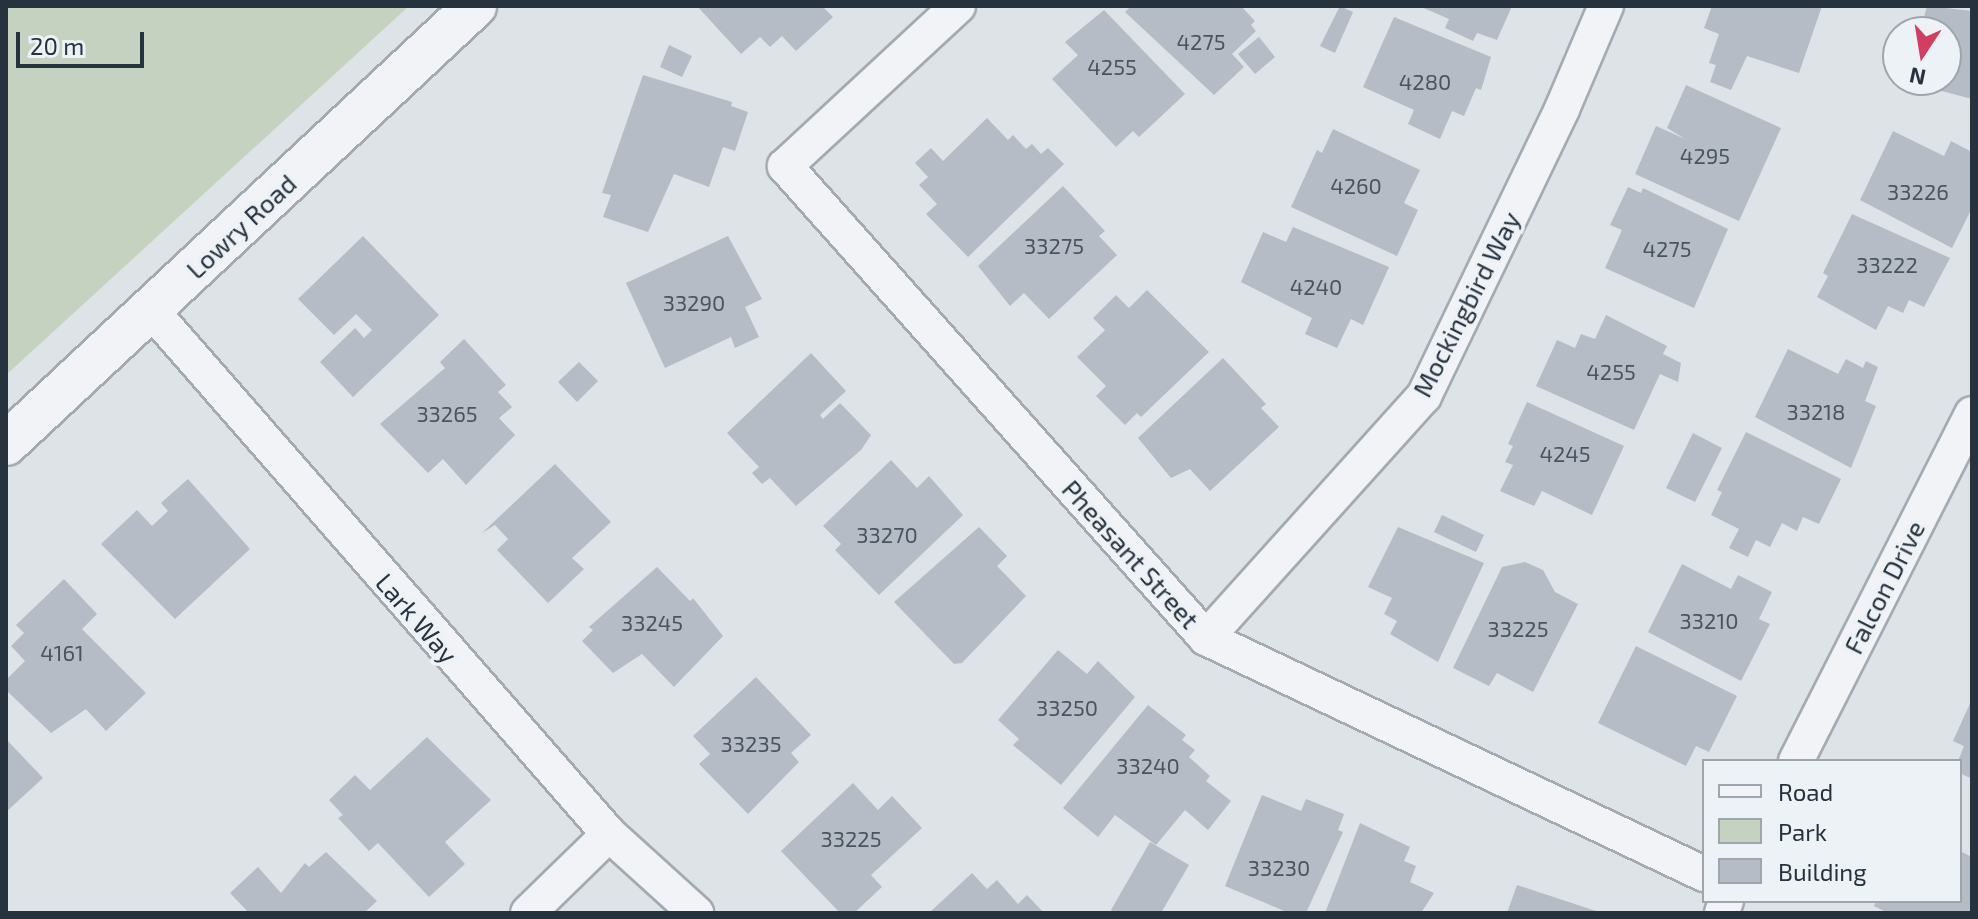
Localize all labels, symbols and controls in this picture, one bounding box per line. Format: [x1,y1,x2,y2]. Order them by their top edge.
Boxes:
scale bar [20,16,148,66]
north arrow [1882,16,1962,96]
house number: 4275 [1177,29,1225,55]
text: 20 m [30,31,84,60]
house number: 4255 [1087,54,1137,80]
text: N [1907,63,1928,92]
house number: 4280 [1399,69,1451,95]
house number: 4295 [1680,143,1730,169]
street label: Lowry Road [179,167,303,285]
house number: 4260 [1330,173,1382,199]
house number: 33226 [1887,179,1949,205]
street label: Mockingbird Way [1406,206,1526,402]
house number: 33275 [1024,233,1084,259]
house number: 4275 [1643,236,1691,262]
house number: 33222 [1856,252,1918,278]
house number: 4240 [1290,274,1342,300]
house number: 33290 [663,290,725,316]
house number: 4255 [1586,359,1636,385]
house number: 33218 [1787,399,1845,425]
house number: 33265 [416,401,478,427]
house number: 4245 [1539,441,1591,467]
street label: Pheasant Street [1056,473,1206,635]
street label: Falcon Drive [1837,515,1931,659]
house number: 33270 [856,522,918,548]
street label: Lark Way [369,566,465,670]
house number: 33210 [1680,608,1738,634]
house number: 33245 [621,610,683,636]
house number: 33225 [1488,616,1548,642]
house number: 4161 [40,640,84,666]
house number: 33250 [1036,695,1098,721]
house number: 33235 [721,731,781,757]
house number: 33240 [1116,753,1180,779]
legend [1702,759,1962,903]
text: Road [1778,777,1833,806]
text: Park [1778,817,1827,846]
house number: 33225 [821,826,881,852]
house number: 33230 [1248,855,1310,881]
text: Building [1778,857,1867,886]

